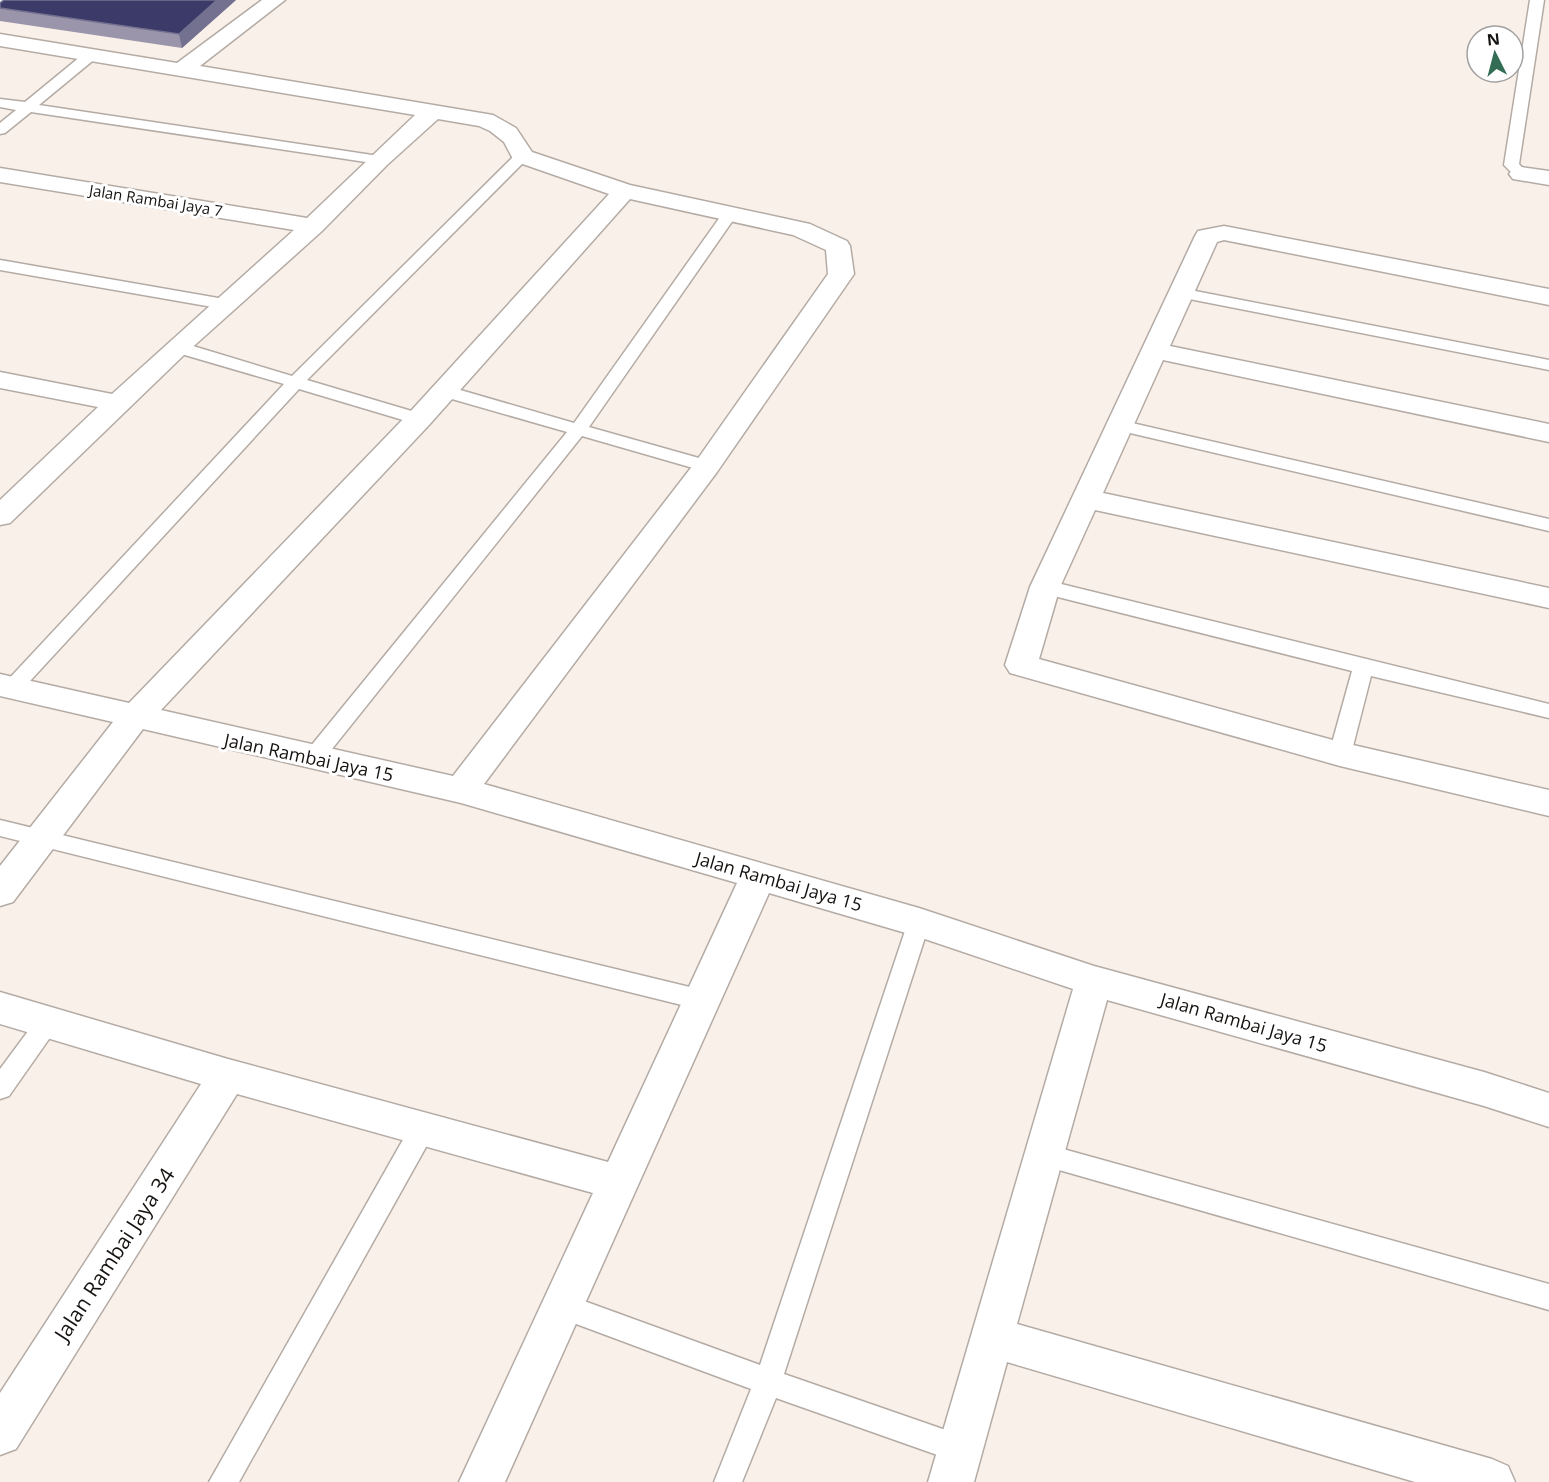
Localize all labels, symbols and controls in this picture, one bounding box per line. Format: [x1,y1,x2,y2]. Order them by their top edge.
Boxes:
north arrow [1465,24,1525,84]
text: N [1486,27,1501,51]
street label: Jalan Rambai Jaya 7 [86,179,224,220]
street label: Jalan Rambai Jaya 15 [220,727,396,787]
street label: Jalan Rambai Jaya 15 [691,845,865,916]
street label: Jalan Rambai Jaya 15 [1156,986,1330,1057]
street label: Jalan Rambai Jaya 34 [46,1162,180,1348]

